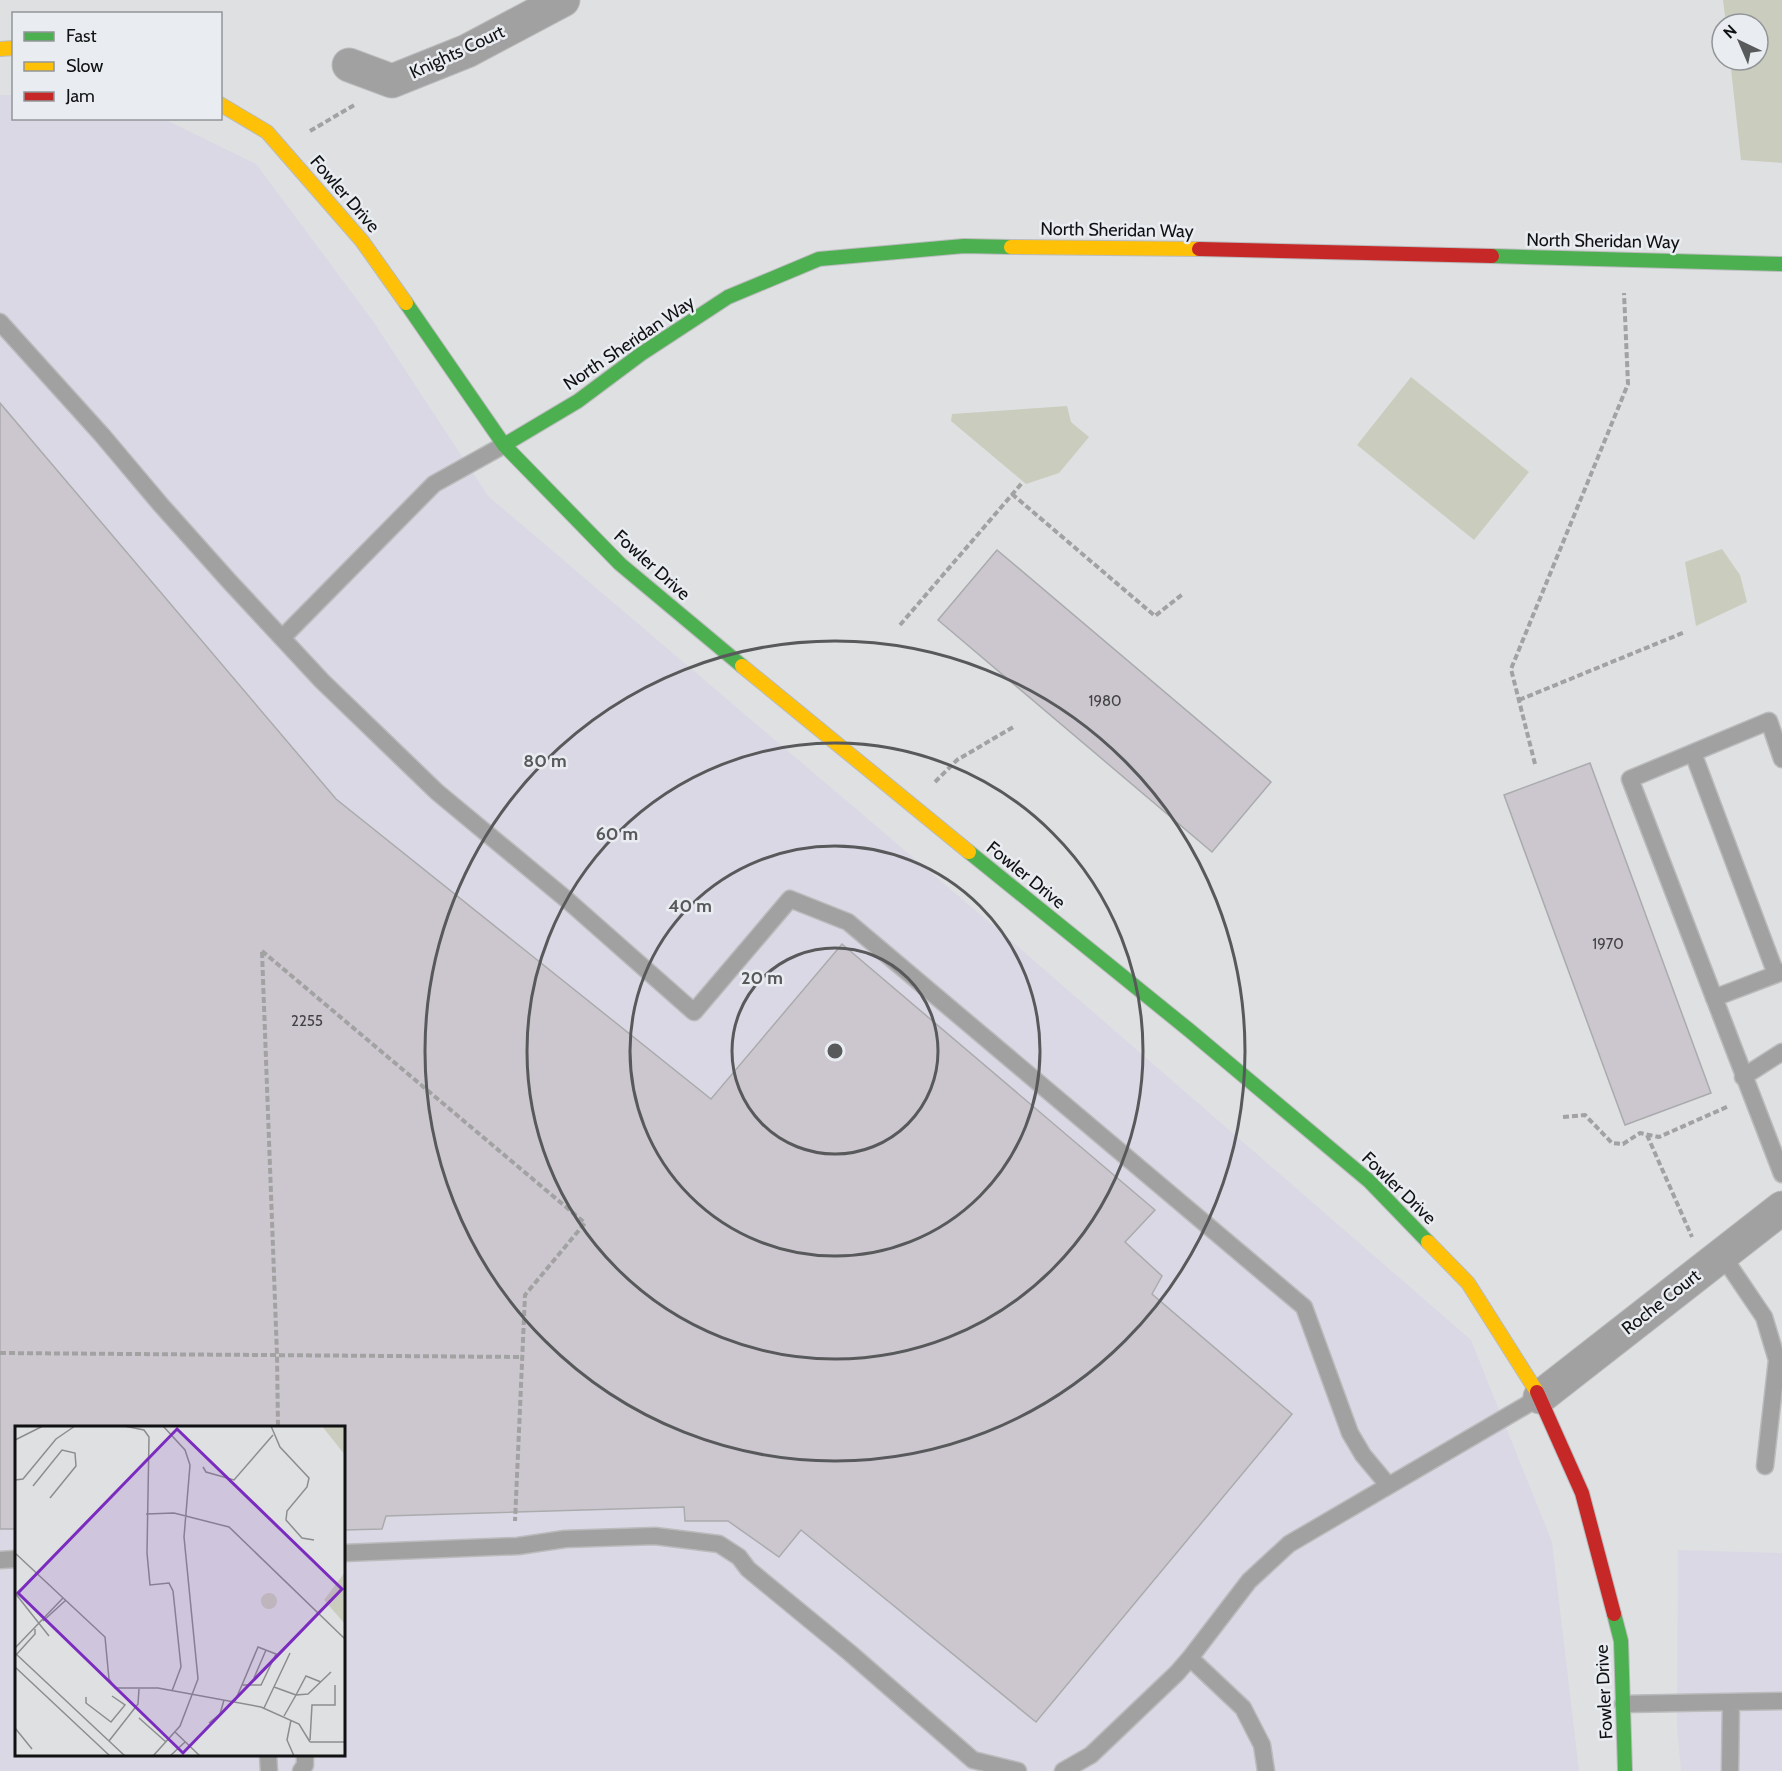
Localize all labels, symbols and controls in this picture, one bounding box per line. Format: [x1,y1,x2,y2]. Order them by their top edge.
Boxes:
legend [12,12,222,120]
north arrow [1710,12,1770,72]
street label: Knights Court [406,20,508,84]
text: N [1719,21,1741,42]
text: Fast [66,25,97,47]
text: Slow [66,55,103,77]
text: Jam [65,85,95,107]
street label: Fowler Drive [306,151,384,237]
street label: North Sheridan Way [1040,218,1194,242]
street label: North Sheridan Way [1526,229,1680,253]
street label: North Sheridan Way [559,291,699,395]
street label: Fowler Drive [609,525,695,605]
house number: 1980 [1089,692,1121,710]
text: 80 m [523,750,567,772]
text: 60 m [596,823,638,845]
street label: Fowler Drive [982,837,1070,913]
text: 40 m [668,895,712,917]
house number: 1970 [1592,935,1624,953]
text: 20 m [741,967,783,989]
house number: 2255 [291,1012,323,1030]
centre of rings [825,1041,845,1061]
street label: Fowler Drive [1357,1147,1441,1229]
street label: Roche Court [1617,1265,1705,1339]
inset map [15,1426,345,1756]
street label: Fowler Drive [1591,1644,1617,1740]

